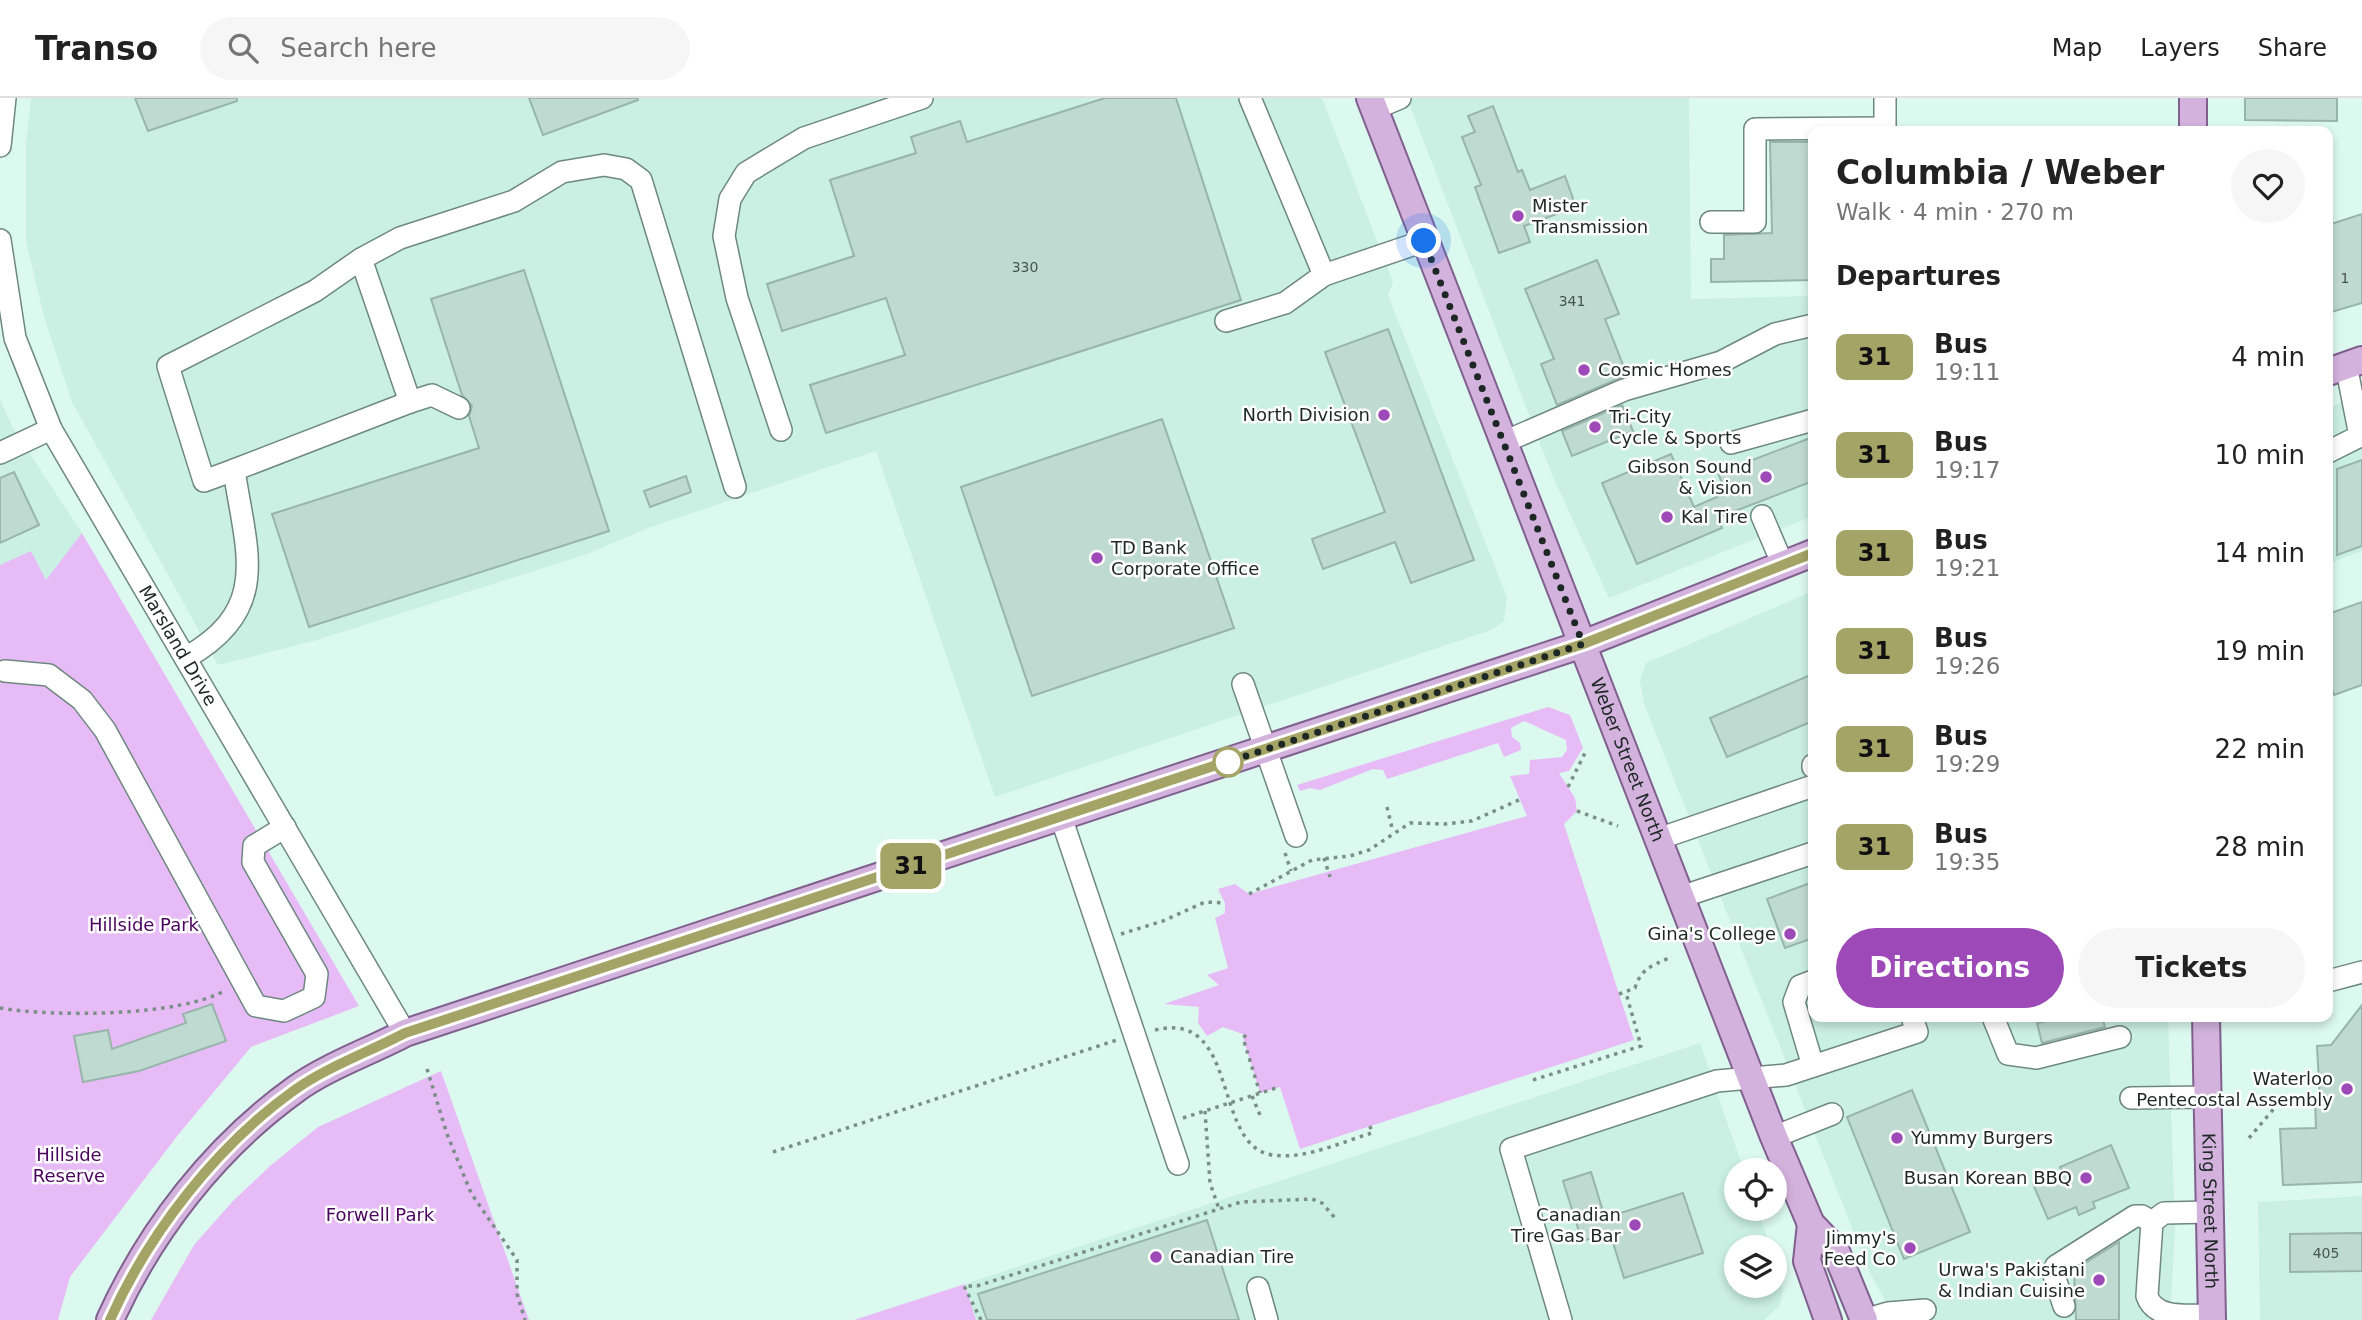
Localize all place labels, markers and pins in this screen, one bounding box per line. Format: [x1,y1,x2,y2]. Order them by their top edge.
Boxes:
place label: Mister Transmission [1531,195,1648,237]
marker: Mister Transmission [1510,208,1526,224]
place label: Cosmic Homes [1598,359,1732,380]
marker: Cosmic Homes [1576,362,1592,378]
place label: North Division [1243,404,1370,425]
place label: Tri-City Cycle & Sports [1608,406,1741,448]
marker: North Division [1376,407,1392,423]
marker: Tri-City Cycle & Sports [1587,419,1603,435]
place label: Gibson Sound & Vision [1627,456,1752,498]
marker: Gibson Sound & Vision [1758,469,1774,485]
place label: Kal Tire [1681,506,1748,527]
marker: Kal Tire [1659,509,1675,525]
place label: TD Bank Corporate Office [1110,537,1259,579]
marker: TD Bank Corporate Office [1089,550,1105,566]
unlabelled marker [1213,747,1243,777]
place label: Gina's College [1647,923,1776,944]
marker: Gina's College [1782,926,1798,942]
place label: Waterloo Pentecostal Assembly [2136,1068,2333,1110]
marker: Waterloo Pentecostal Assembly [2339,1081,2355,1097]
place label: Yummy Burgers [1910,1127,2053,1148]
marker: Yummy Burgers [1889,1130,1905,1146]
place label: Busan Korean BBQ [1904,1167,2072,1188]
marker: Busan Korean BBQ [2078,1170,2094,1186]
place label: Canadian Tire Gas Bar [1510,1204,1622,1246]
marker: Canadian Tire Gas Bar [1627,1217,1643,1233]
place label: Jimmy's Feed Co [1824,1227,1896,1269]
marker: Jimmy's Feed Co [1902,1240,1918,1256]
place label: Canadian Tire [1170,1246,1294,1267]
marker: Canadian Tire [1148,1249,1164,1265]
place label: Urwa's Pakistani & Indian Cuisine [1938,1259,2085,1301]
marker: Urwa's Pakistani & Indian Cuisine [2091,1272,2107,1288]

